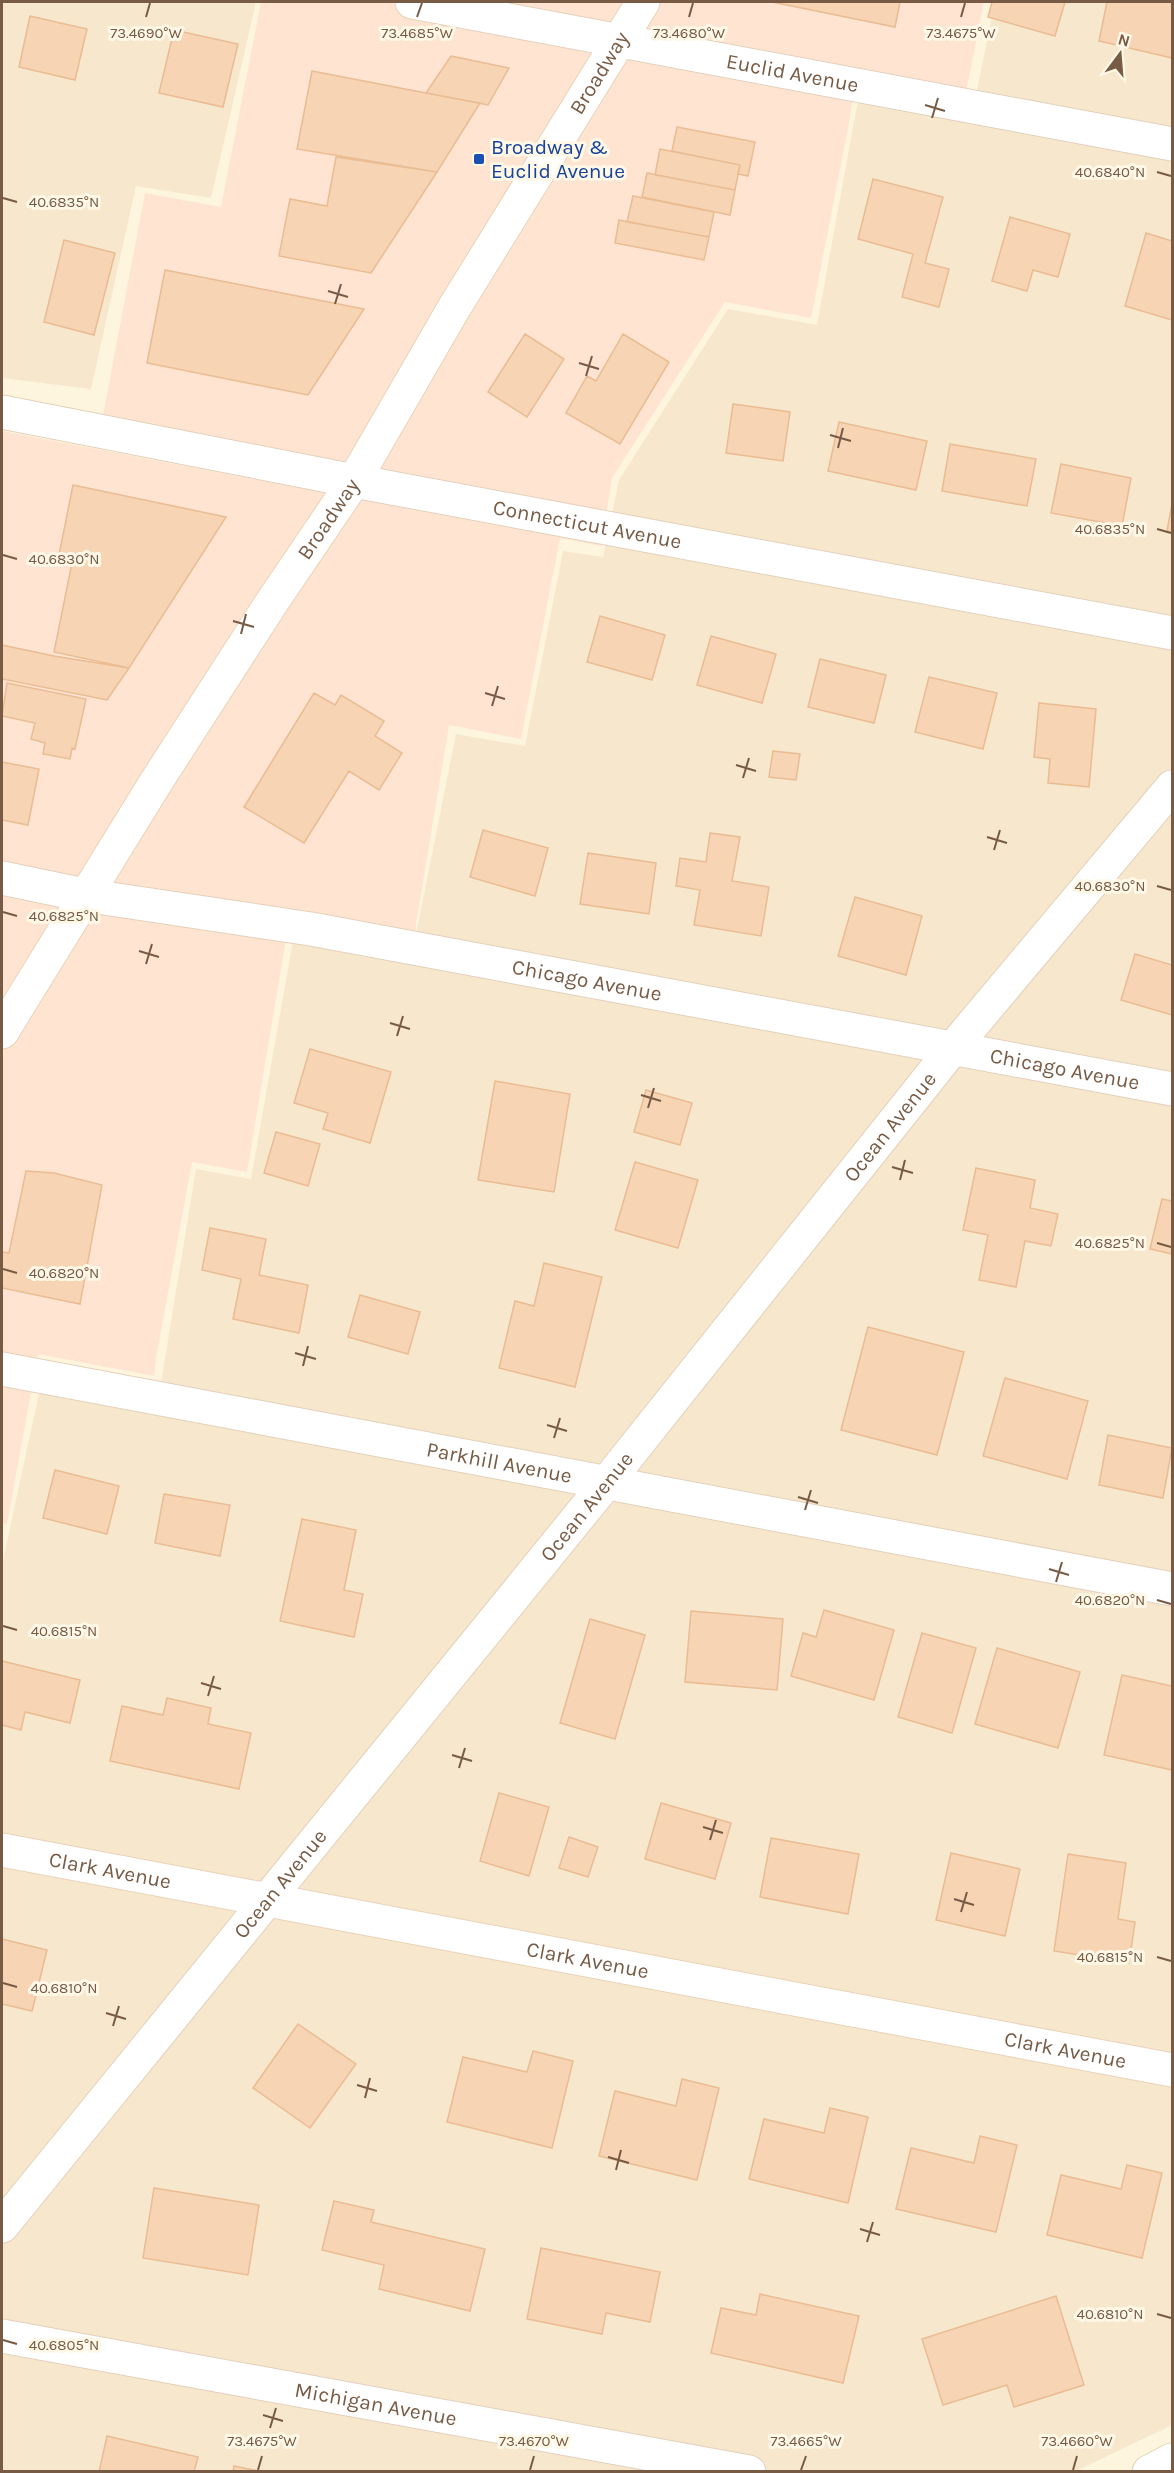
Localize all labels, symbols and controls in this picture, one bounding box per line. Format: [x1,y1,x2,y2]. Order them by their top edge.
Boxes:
text: 73.4690°W [110,24,182,42]
text: 73.4685°W [381,24,453,42]
text: 73.4680°W [653,24,726,42]
text: 73.4675°W [926,24,996,42]
north arrow [1090,24,1150,84]
street label: Broadway [565,27,634,119]
text: N [1116,29,1132,51]
street label: Euclid Avenue [724,49,861,97]
place label: Broadway & Euclid Avenue [491,135,625,183]
marker: Broadway & Euclid Avenue [472,152,486,166]
text: 40.6840°N [1075,163,1145,181]
text: 40.6835°N [29,193,99,211]
street label: Broadway [292,474,364,564]
street label: Connecticut Avenue [491,495,683,554]
text: 40.6835°N [1075,520,1145,538]
text: 40.6830°N [29,550,99,568]
text: 40.6830°N [1075,877,1145,895]
text: 40.6825°N [29,907,99,925]
street label: Chicago Avenue [510,955,664,1006]
street label: Chicago Avenue [988,1043,1142,1095]
street label: Ocean Avenue [839,1067,941,1187]
text: 40.6825°N [1075,1234,1145,1252]
text: 40.6820°N [29,1264,99,1282]
street label: Parkhill Avenue [425,1437,574,1488]
street label: Ocean Avenue [535,1447,638,1566]
text: 40.6820°N [1075,1591,1145,1609]
text: 40.6815°N [31,1622,97,1640]
street label: Ocean Avenue [229,1824,332,1943]
street label: Clark Avenue [47,1847,173,1894]
street label: Clark Avenue [525,1937,651,1983]
text: 40.6815°N [1077,1948,1143,1966]
text: 40.6810°N [31,1979,98,1997]
street label: Clark Avenue [1002,2027,1128,2073]
text: 40.6810°N [1077,2305,1144,2323]
text: 40.6805°N [29,2336,99,2354]
street label: Michigan Avenue [293,2378,459,2431]
text: 73.4675°W [227,2432,297,2450]
text: 73.4670°W [499,2432,570,2450]
text: 73.4665°W [770,2432,842,2450]
text: 73.4660°W [1041,2432,1113,2450]

